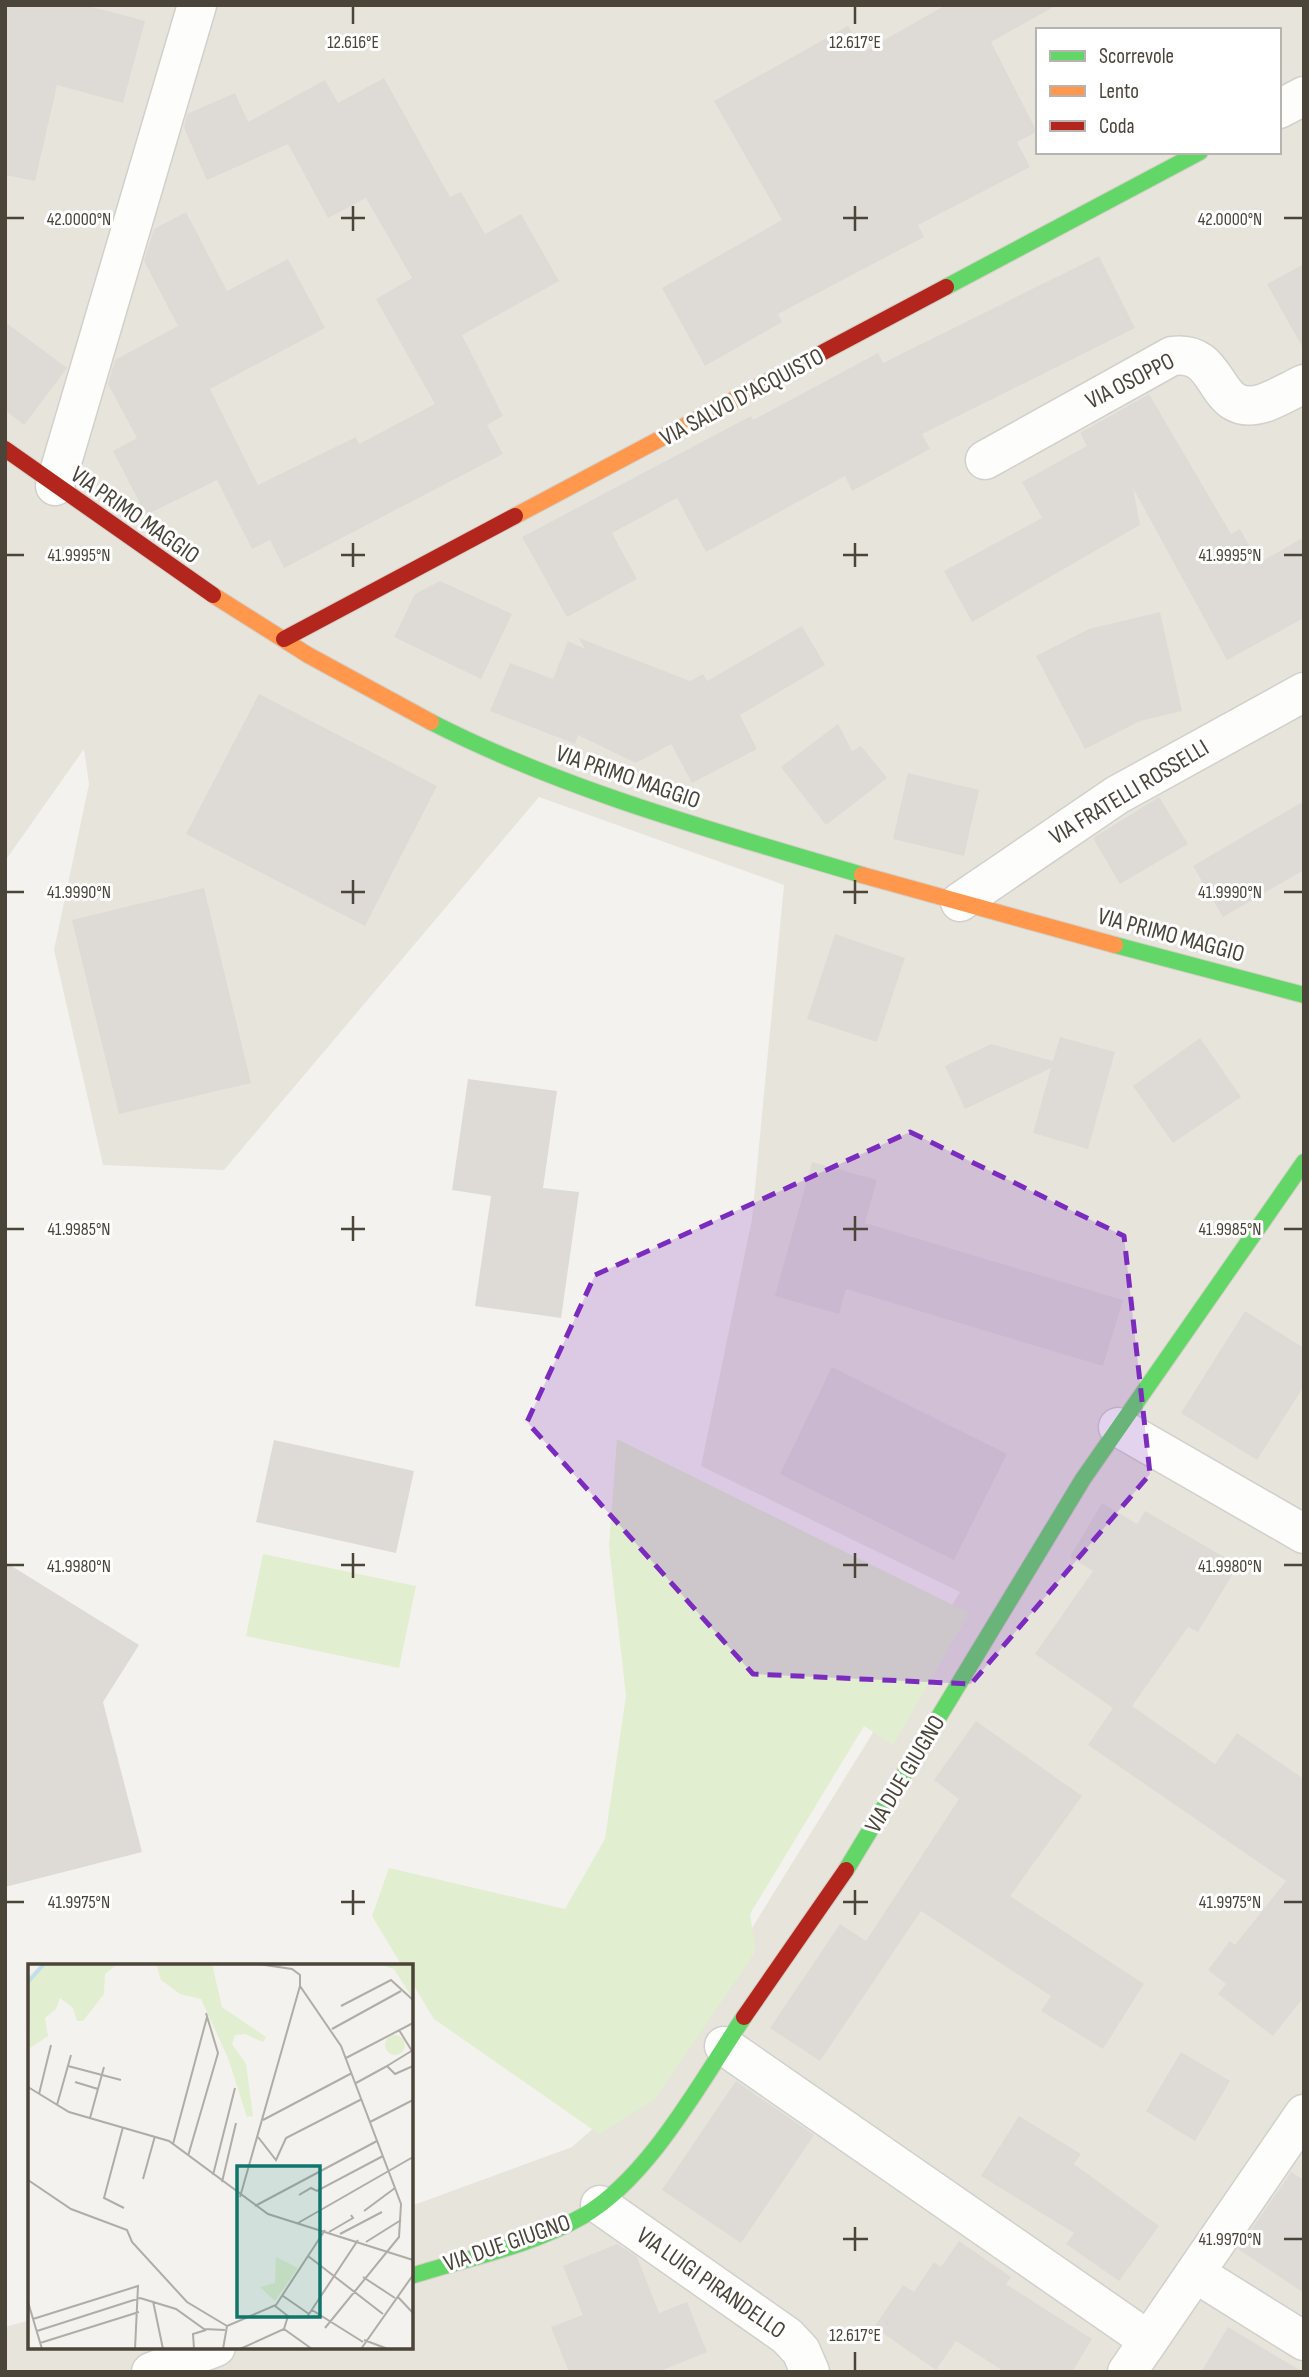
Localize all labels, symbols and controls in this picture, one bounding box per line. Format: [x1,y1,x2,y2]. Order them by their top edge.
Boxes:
legend [1036,28,1281,154]
text: 12.616°E [327,32,379,53]
text: 12.617°E [829,32,881,53]
text: Scorrevole [1099,44,1174,69]
text: Lento [1099,79,1139,104]
text: Coda [1099,114,1135,139]
text: 42.0000°N [47,209,111,230]
text: 42.0000°N [1198,209,1262,230]
street label: VIA SALVO D'ACQUISTO [655,342,829,452]
street label: VIA OSOPPO [1081,346,1179,416]
street label: VIA PRIMO MAGGIO [65,460,205,570]
text: 41.9995°N [47,545,111,566]
text: 41.9995°N [1198,545,1262,566]
street label: VIA FRATELLI ROSSELLI [1044,733,1214,851]
street label: VIA PRIMO MAGGIO [552,739,704,815]
text: 41.9990°N [47,882,111,903]
text: 41.9990°N [1198,882,1262,903]
street label: VIA PRIMO MAGGIO [1094,901,1248,969]
text: 41.9985°N [48,1219,110,1240]
text: 41.9985°N [1199,1219,1261,1240]
text: 41.9980°N [47,1556,111,1577]
text: 41.9980°N [1198,1556,1262,1577]
street label: VIA DUE GIUGNO [859,1710,951,1838]
text: 41.9975°N [48,1892,110,1913]
text: 41.9975°N [1199,1892,1261,1913]
inset map [28,1964,413,2349]
street label: VIA DUE GIUGNO [440,2208,574,2278]
street label: VIA LUIGI PIRANDELLO [631,2221,791,2345]
text: 41.9970°N [1198,2229,1262,2250]
text: 12.617°E [829,2325,881,2346]

